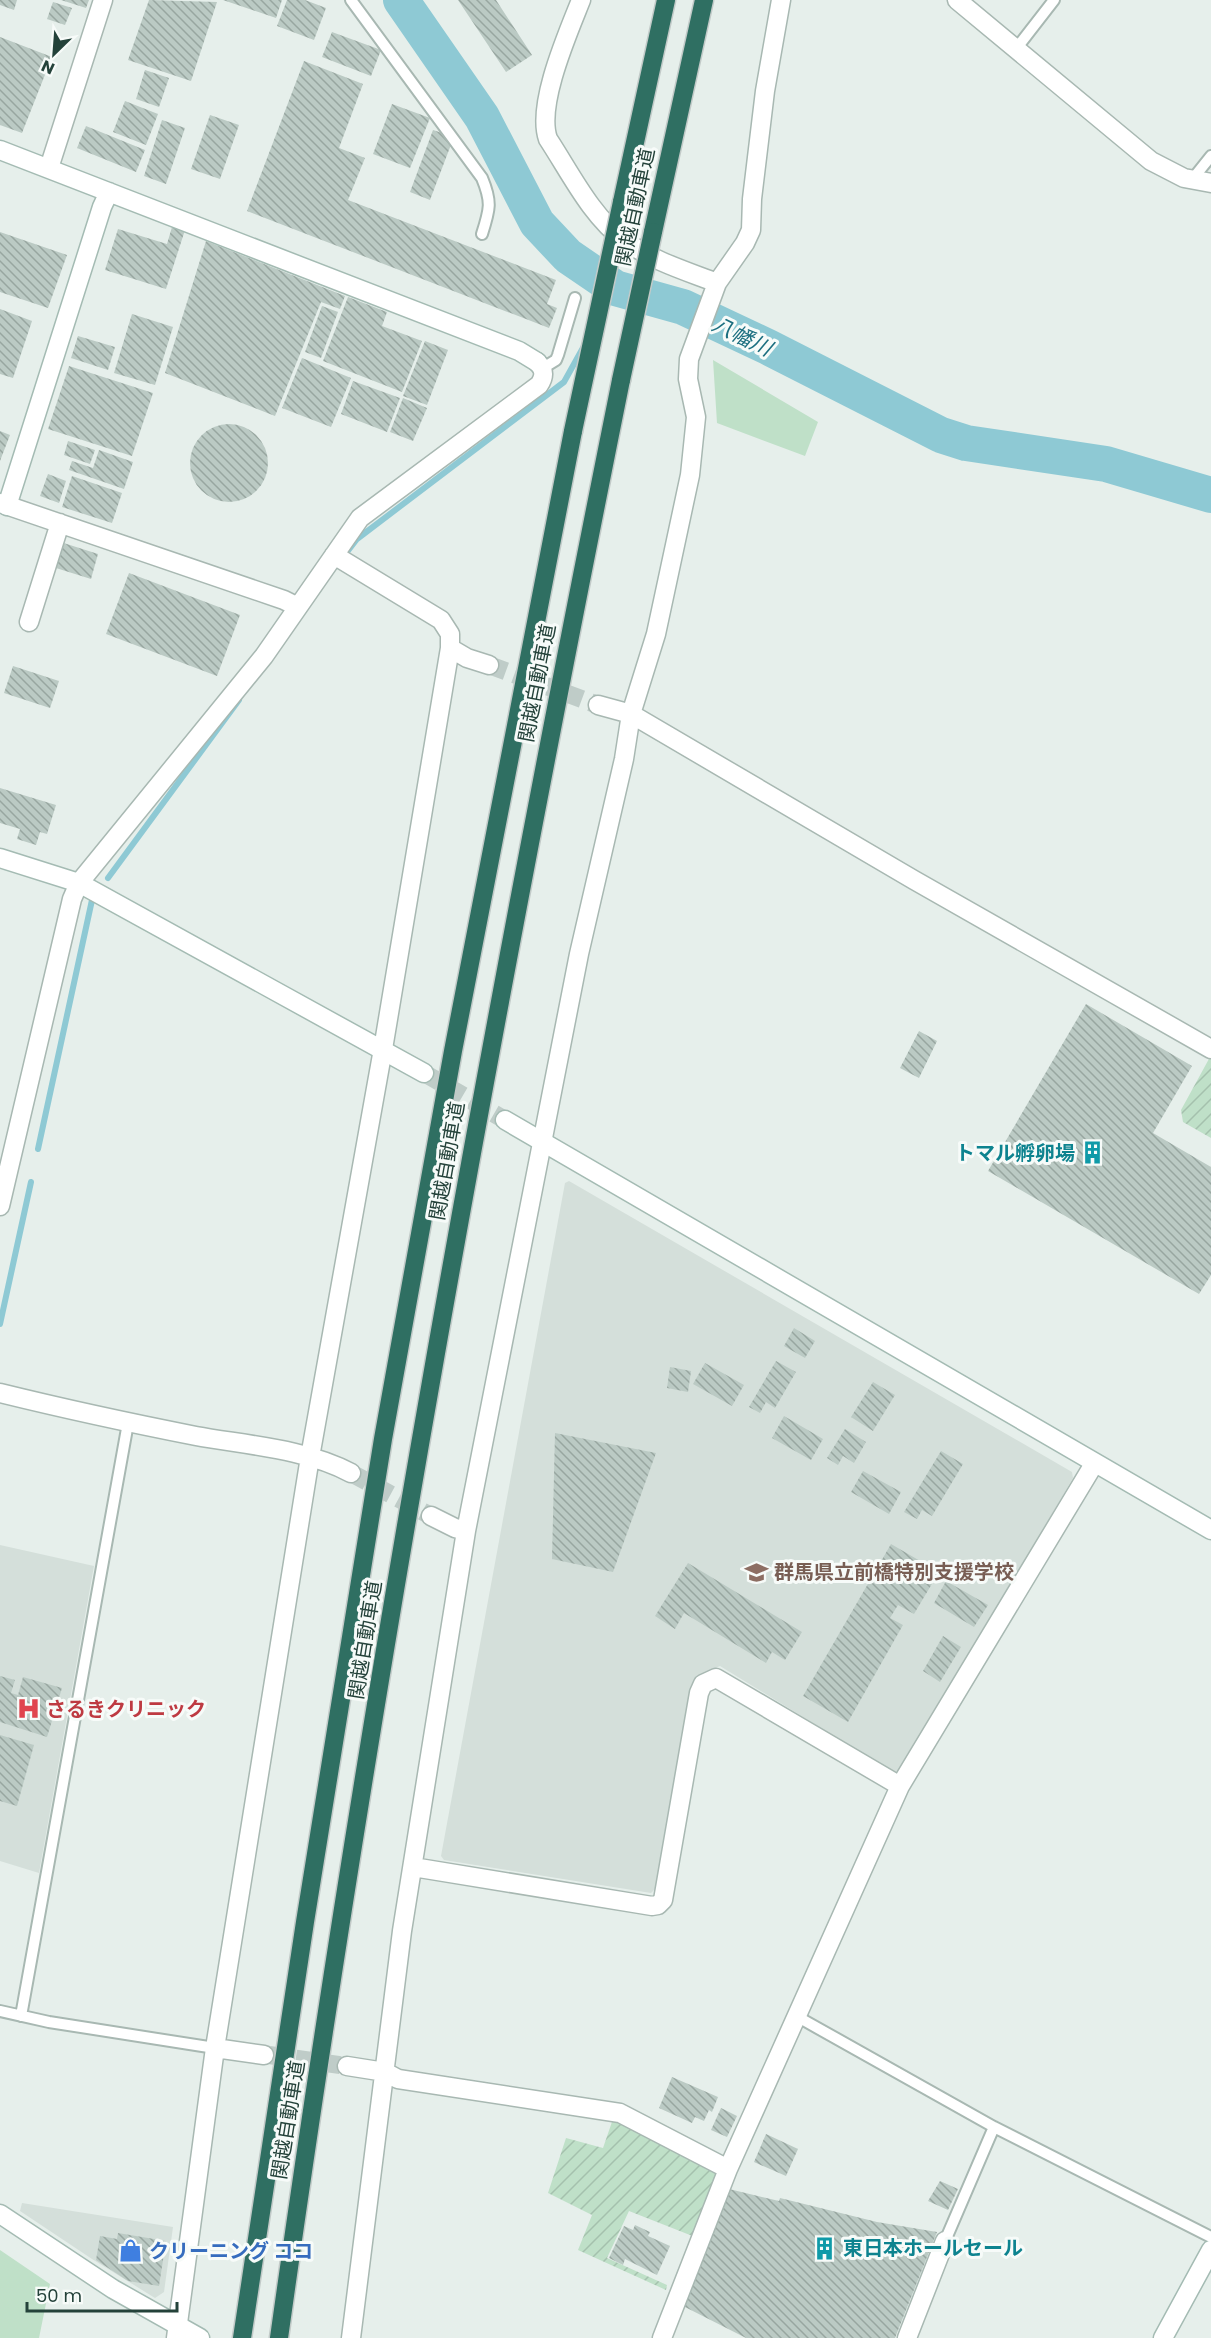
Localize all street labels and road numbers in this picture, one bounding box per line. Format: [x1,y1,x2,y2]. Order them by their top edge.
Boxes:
street label: 関越自動車道 [609,145,661,269]
street label: 関越自動車道 [512,621,562,745]
street label: 関越自動車道 [423,1099,471,1223]
street label: 関越自動車道 [342,1579,388,1701]
street label: 関越自動車道 [265,2059,311,2181]

